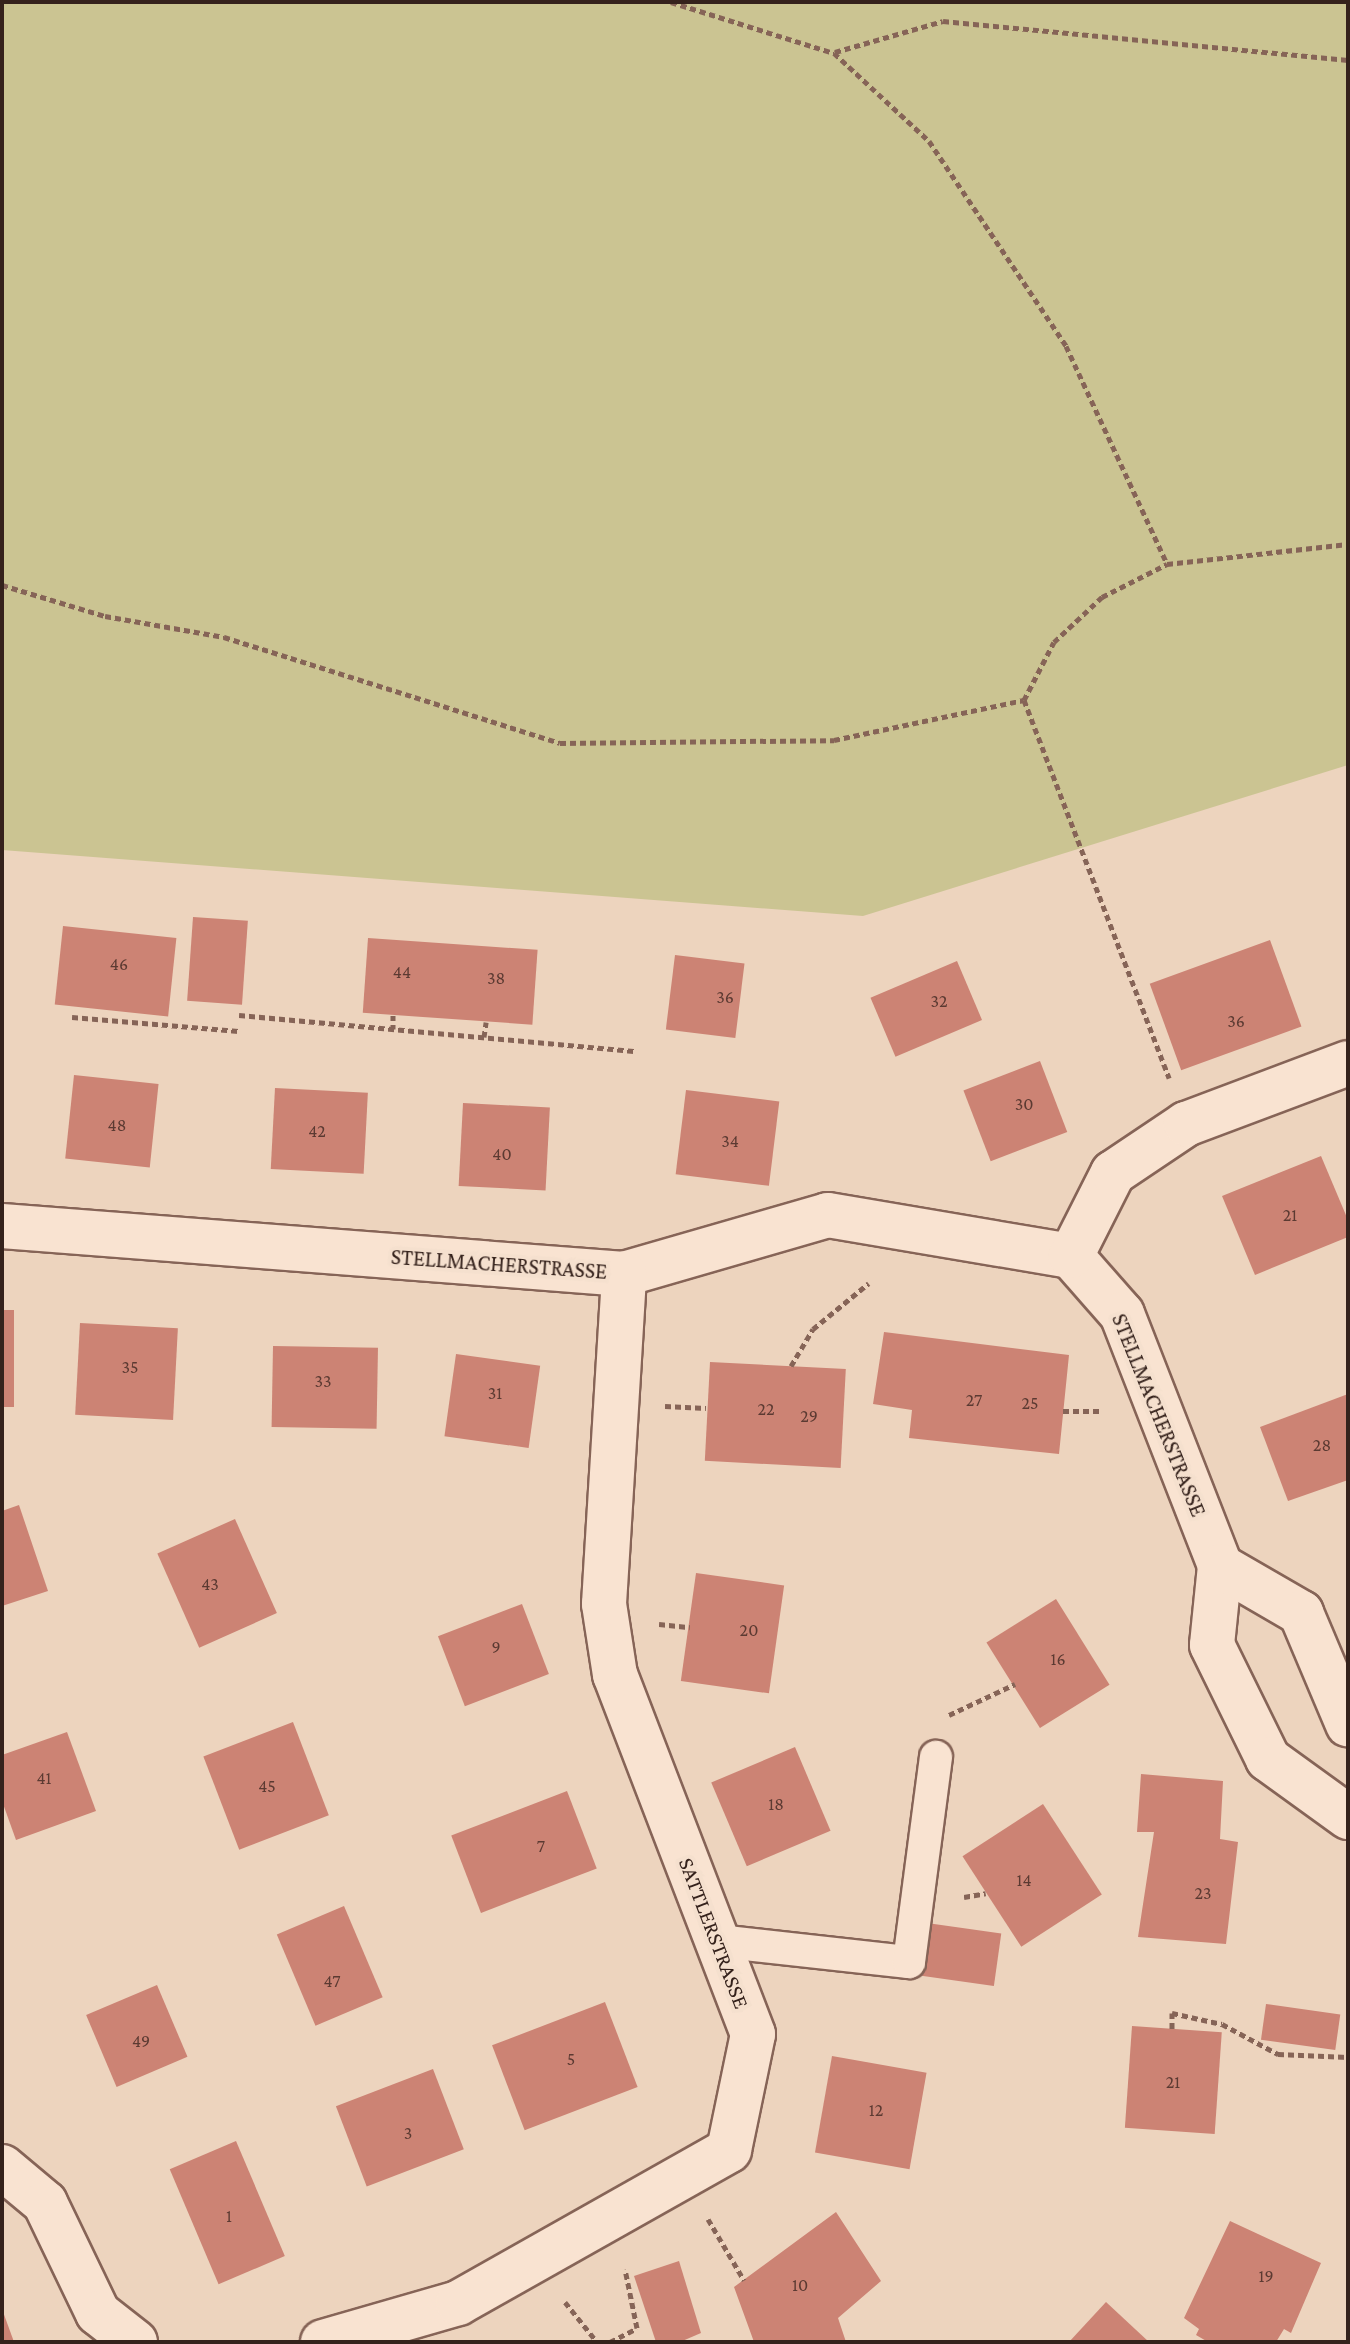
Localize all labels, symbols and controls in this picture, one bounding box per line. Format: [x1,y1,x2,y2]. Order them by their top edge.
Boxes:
house number: 46 [110,953,128,975]
house number: 44 [393,961,411,983]
house number: 38 [487,967,505,989]
house number: 36 [716,986,734,1008]
house number: 32 [930,990,948,1012]
house number: 36 [1227,1010,1245,1032]
house number: 30 [1015,1093,1033,1115]
house number: 48 [108,1114,126,1136]
house number: 42 [308,1120,326,1142]
house number: 34 [721,1130,739,1152]
house number: 40 [492,1143,512,1165]
house number: 21 [1283,1204,1297,1226]
street label: STELLMACHERSTRASSE [390,1243,608,1285]
street label: STELLMACHERSTRASSE [1106,1310,1212,1520]
house number: 35 [121,1356,139,1378]
house number: 33 [315,1370,331,1392]
house number: 31 [488,1382,502,1404]
house number: 27 [966,1389,982,1411]
house number: 25 [1021,1392,1039,1414]
house number: 22 [757,1398,775,1420]
house number: 29 [800,1405,818,1427]
house number: 28 [1313,1434,1331,1456]
house number: 43 [201,1573,219,1595]
house number: 20 [740,1619,758,1641]
house number: 9 [491,1636,501,1658]
house number: 16 [1050,1648,1066,1670]
house number: 41 [36,1767,52,1789]
house number: 45 [258,1775,276,1797]
house number: 18 [768,1793,784,1815]
house number: 7 [537,1835,545,1857]
street label: SATTLERSTRASSE [673,1854,755,2012]
house number: 14 [1016,1869,1032,1891]
house number: 23 [1194,1882,1212,1904]
house number: 47 [323,1970,341,1992]
house number: 49 [132,2030,150,2052]
house number: 5 [567,2048,575,2070]
house number: 21 [1166,2071,1180,2093]
house number: 12 [869,2099,883,2121]
house number: 3 [404,2122,412,2144]
house number: 1 [226,2205,232,2227]
house number: 19 [1258,2265,1274,2287]
house number: 10 [792,2274,808,2296]

